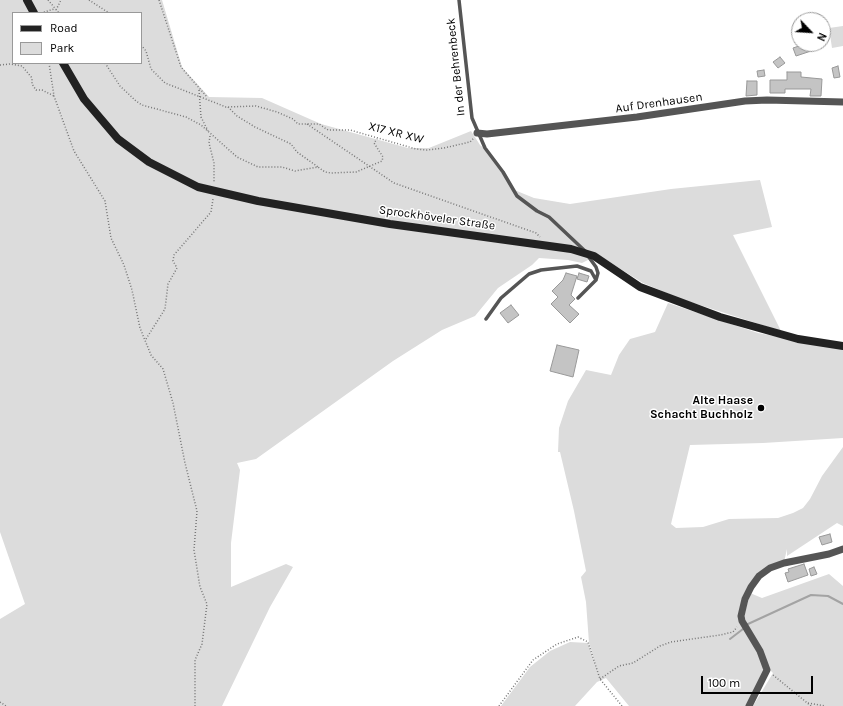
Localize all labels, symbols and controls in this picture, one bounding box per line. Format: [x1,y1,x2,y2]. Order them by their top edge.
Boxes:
legend [12,12,142,64]
north arrow [791,12,831,52]
street label: In der Behrenbeck [444,17,468,117]
text: Road [50,21,78,35]
text: N [814,31,829,43]
text: Park [50,41,74,55]
street label: Auf Drenhausen [615,90,703,116]
street label: X17 XR XW [367,119,425,147]
street label: Sprockhöveler Straße [378,203,496,233]
place label: Alte Haase Schacht Buchholz [650,394,753,422]
marker: Alte Haase Schacht Buchholz [756,403,766,413]
scale bar [703,668,815,694]
text: 100 m [708,676,740,690]

